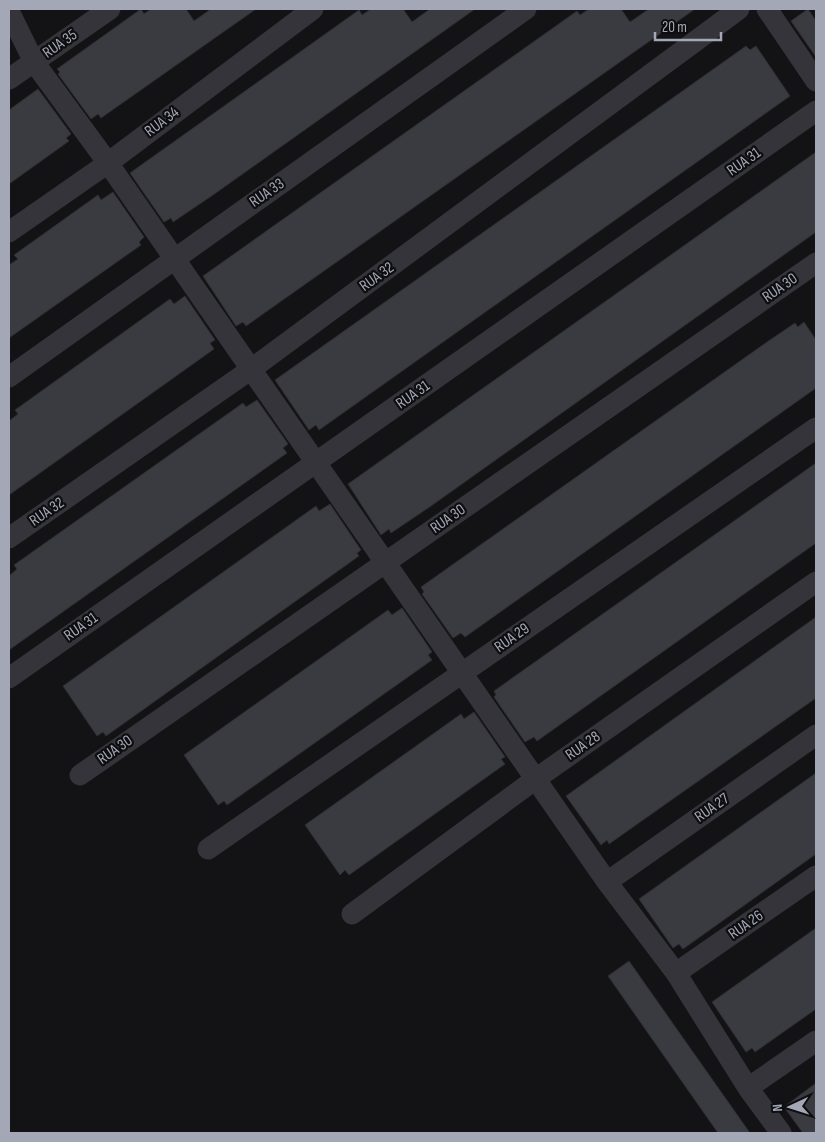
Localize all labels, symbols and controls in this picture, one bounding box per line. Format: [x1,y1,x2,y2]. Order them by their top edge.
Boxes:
scale bar [655,10,721,42]
text: 20 m [662,18,687,37]
street label: RUA 35 [39,25,81,63]
street label: RUA 34 [141,103,183,141]
street label: RUA 31 [723,143,765,180]
street label: RUA 33 [246,174,288,212]
street label: RUA 32 [356,258,398,296]
street label: RUA 30 [759,269,801,307]
street label: RUA 31 [392,376,434,413]
street label: RUA 32 [26,493,68,531]
street label: RUA 30 [427,500,469,538]
street label: RUA 31 [60,608,102,645]
street label: RUA 29 [491,619,533,657]
street label: RUA 28 [562,727,604,765]
street label: RUA 30 [94,731,136,769]
street label: RUA 27 [691,789,733,827]
street label: RUA 26 [725,906,767,944]
north arrow [765,1082,815,1132]
text: N [769,1104,786,1112]

